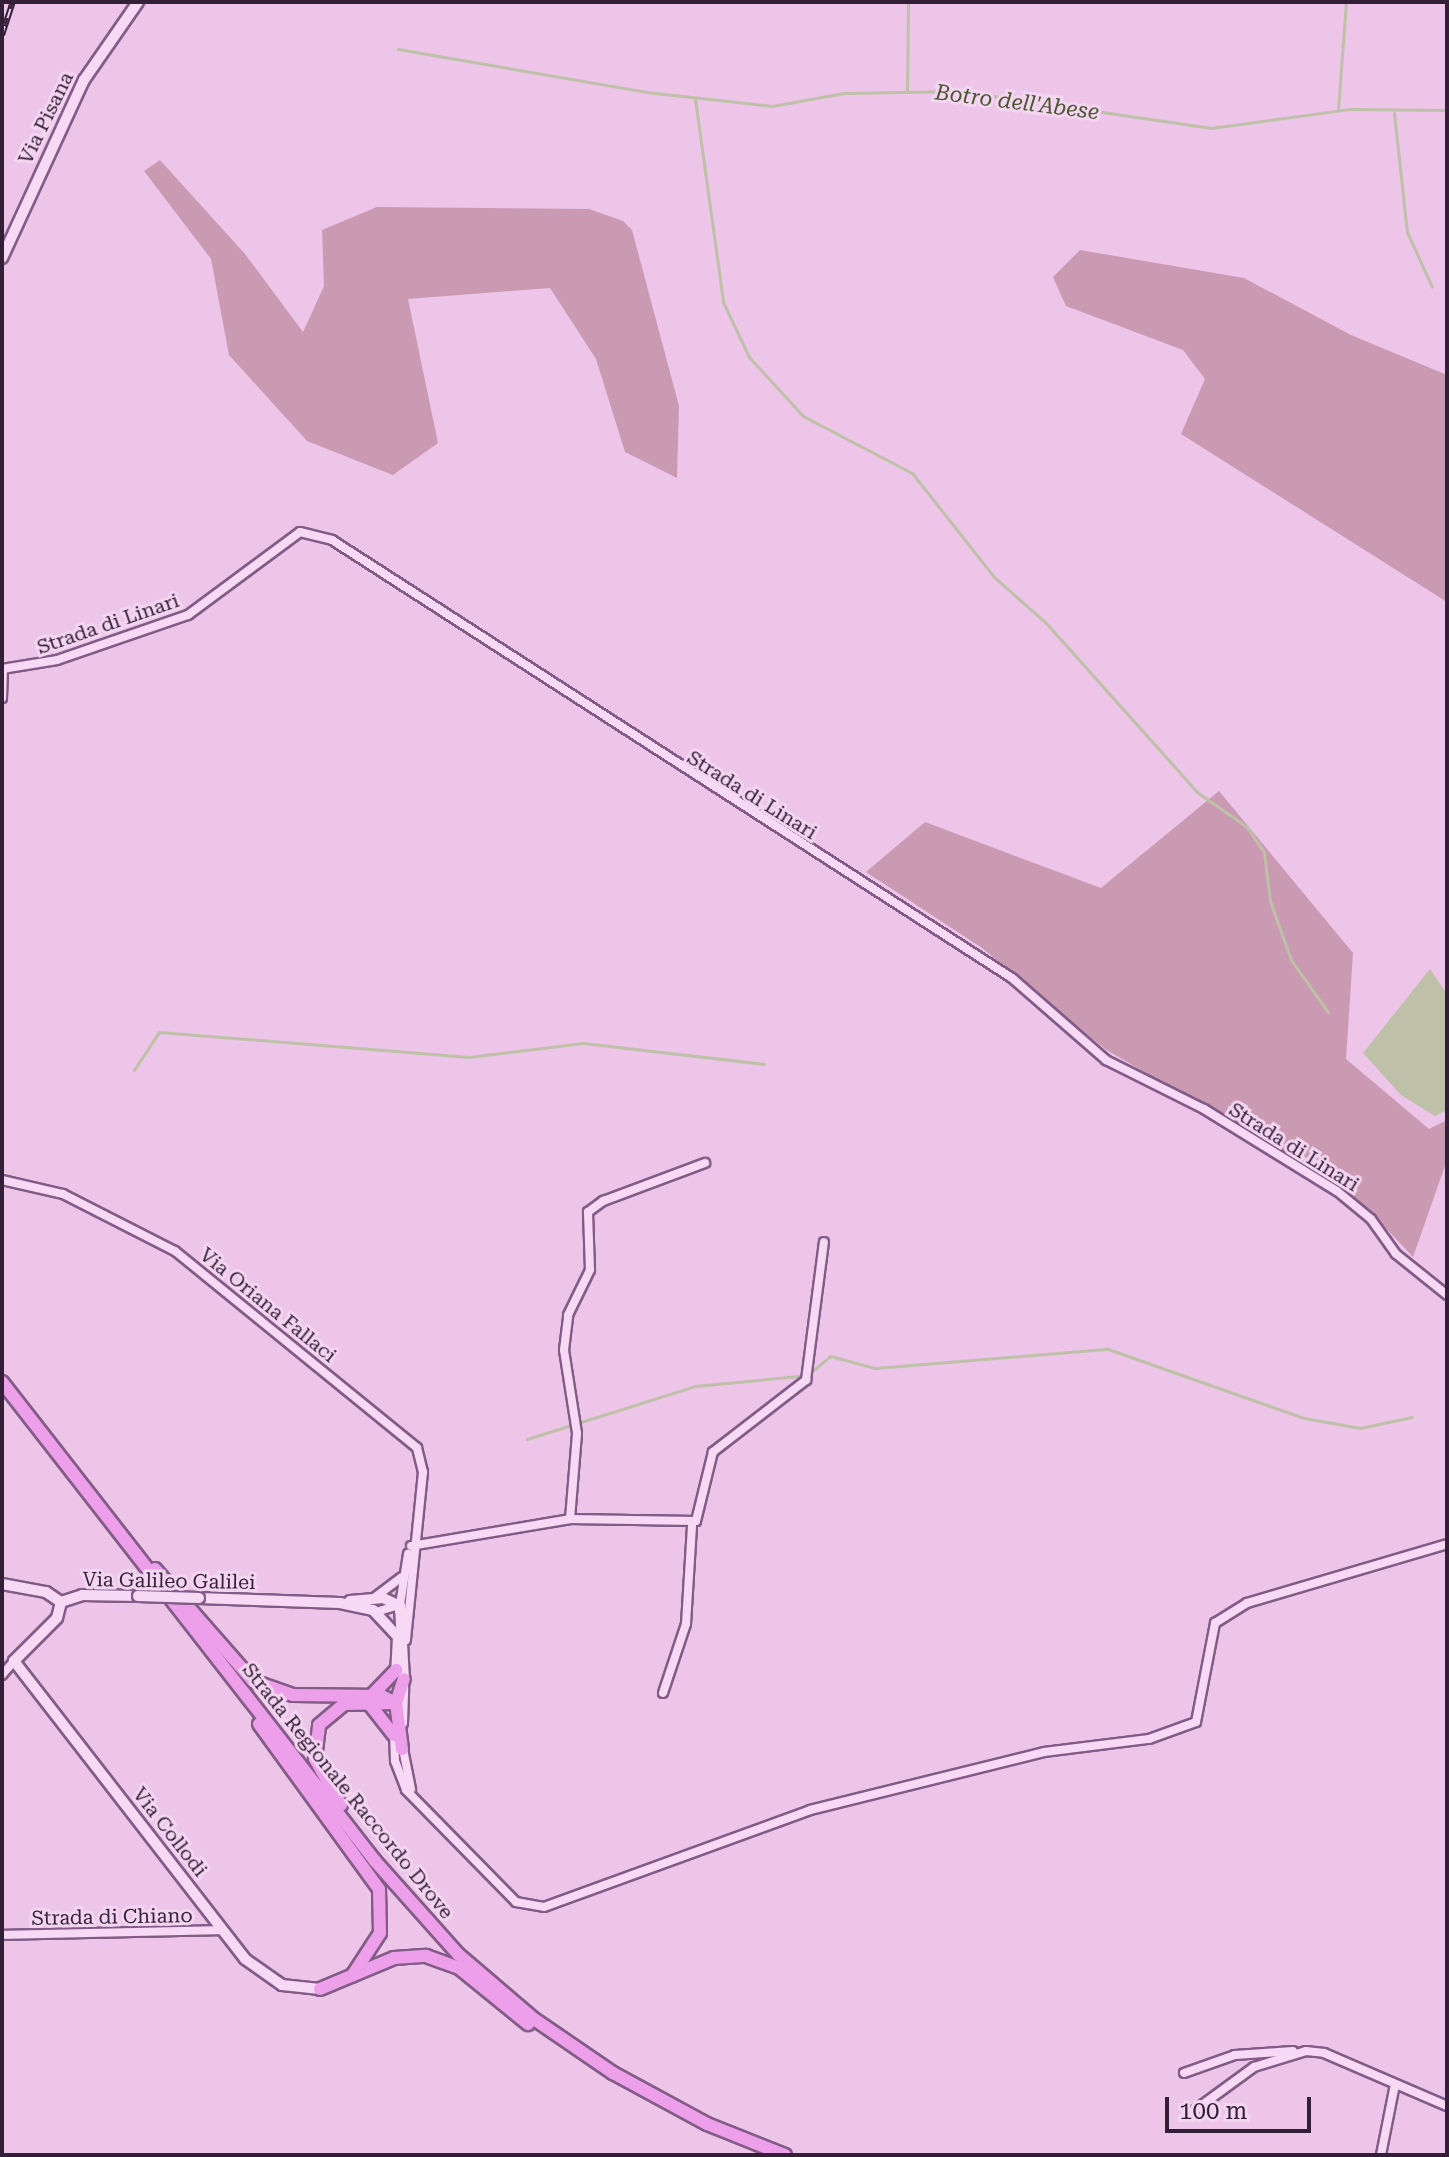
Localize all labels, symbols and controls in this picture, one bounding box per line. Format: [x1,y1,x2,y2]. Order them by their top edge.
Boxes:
street label: Via Pisana [13,68,79,168]
water label: Botro dell'Abese [934,79,1100,125]
street label: Strada di Linari [34,588,182,660]
street label: Strada di Linari [683,745,821,845]
street label: Strada di Linari [1225,1097,1363,1197]
street label: Via Oriana Fallaci [195,1243,341,1367]
street label: Via Galileo Galilei [82,1567,256,1595]
street label: Strada Regionale Raccordo Drove [237,1658,459,1924]
street label: Via Collodi [128,1783,212,1881]
street label: Strada di Chiano [31,1904,193,1930]
scale bar [1169,2081,1315,2131]
text: 100 m [1179,2097,1247,2125]

